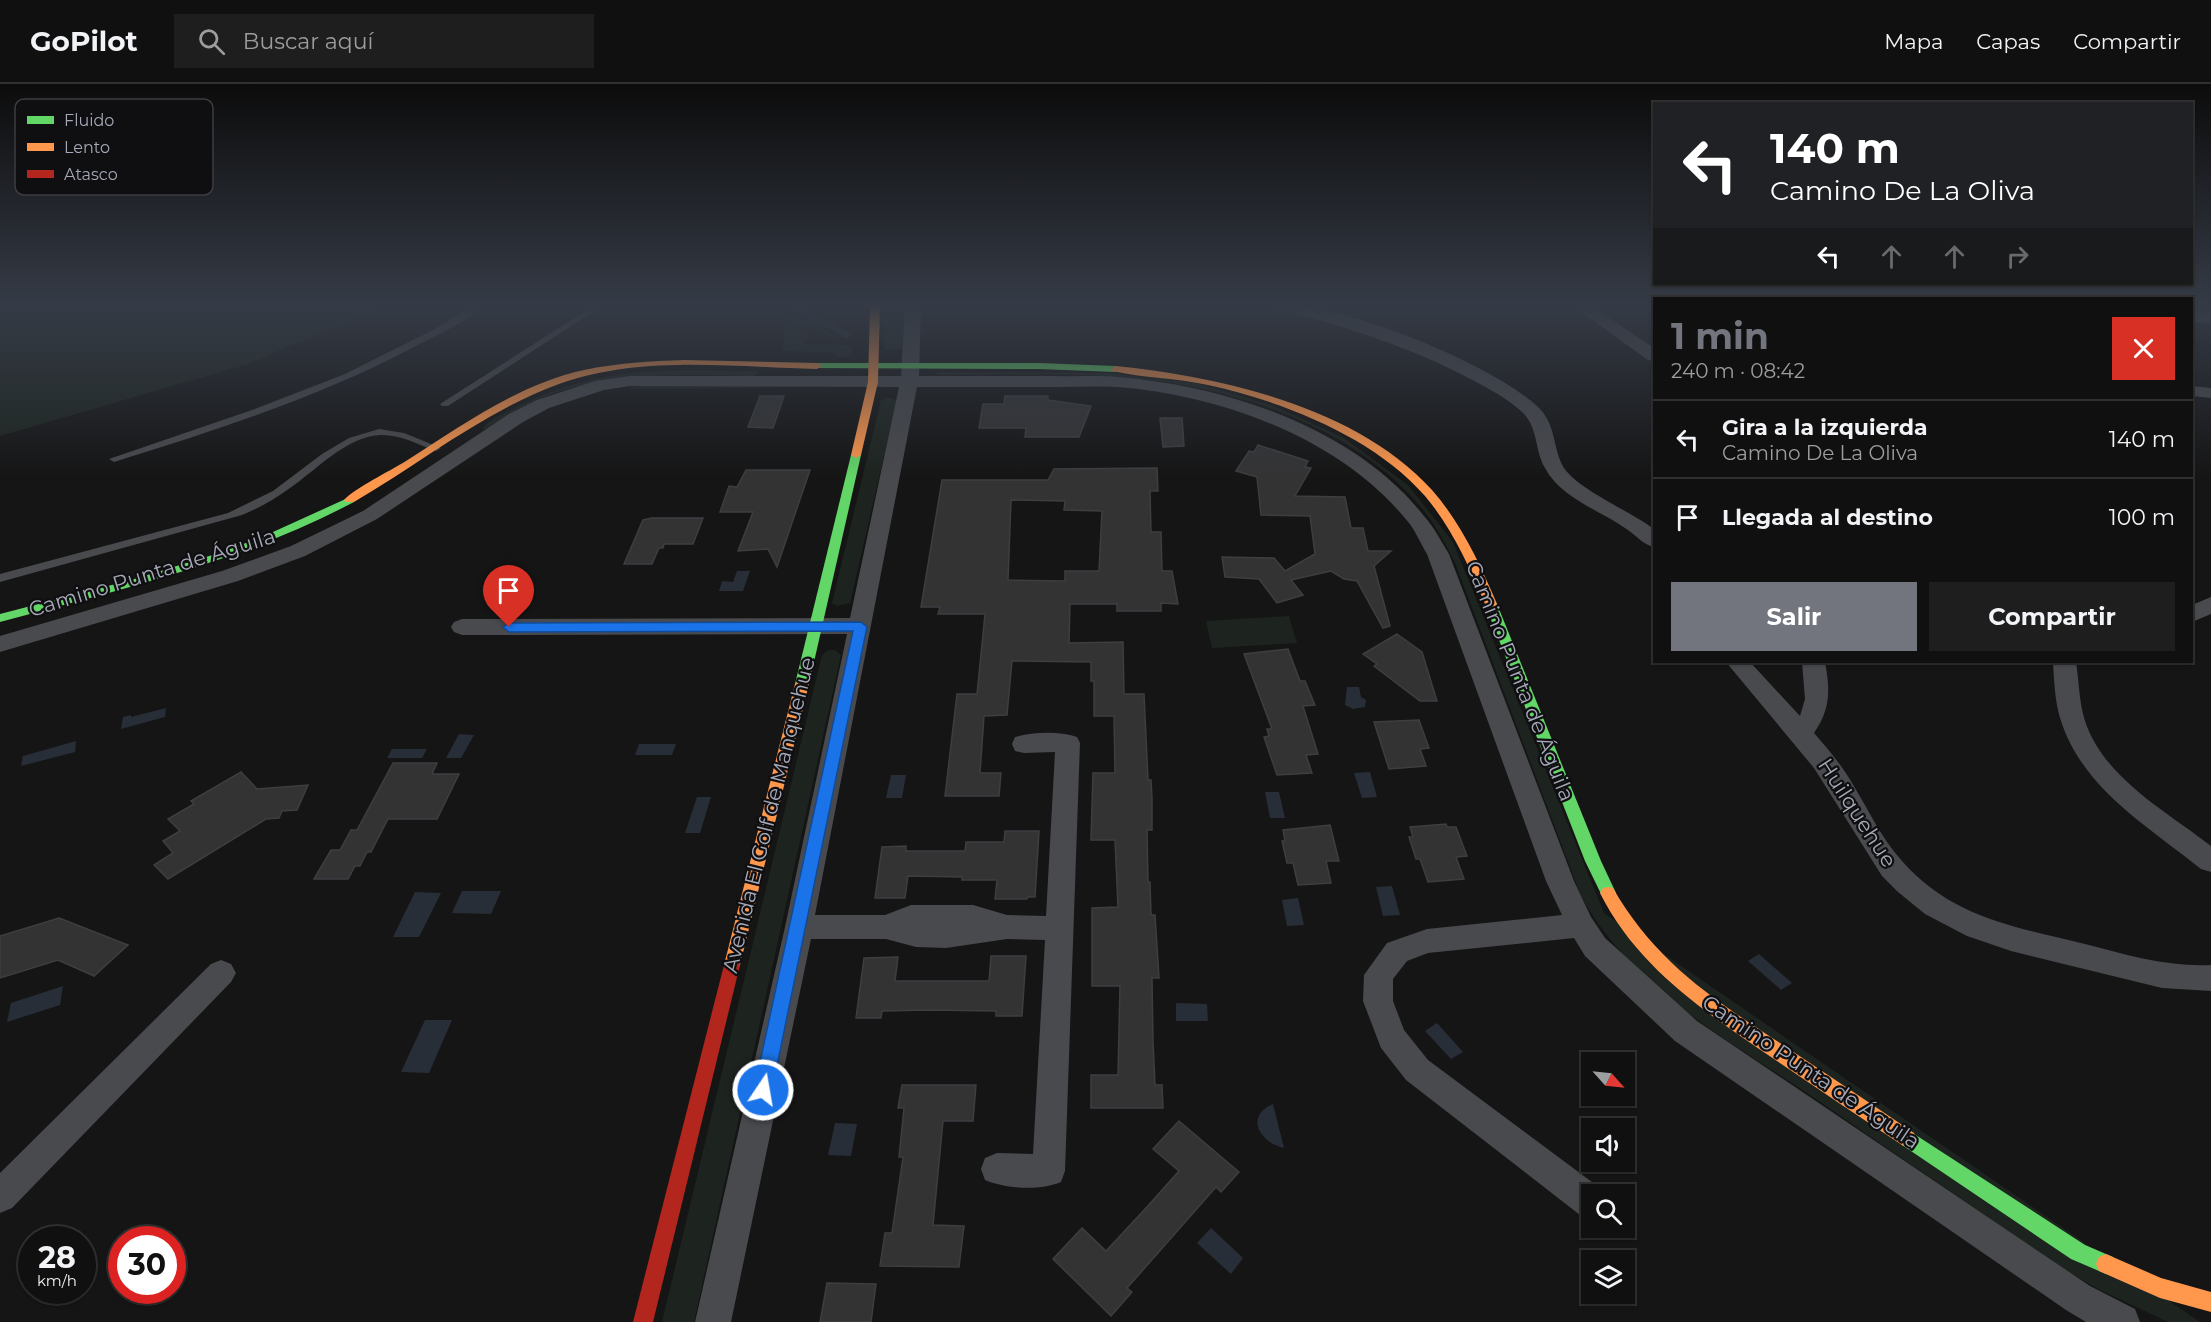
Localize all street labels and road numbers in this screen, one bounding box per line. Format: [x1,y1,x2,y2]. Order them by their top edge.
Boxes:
street label: Camino Punta de Águila [25,523,278,622]
street label: Camino Punta de Águila [1461,557,1580,805]
street label: Avenida El Golf de Manquehue [717,655,820,975]
street label: Huilquehue [1813,754,1902,872]
street label: Camino Punta de Águila [1698,989,1925,1154]

